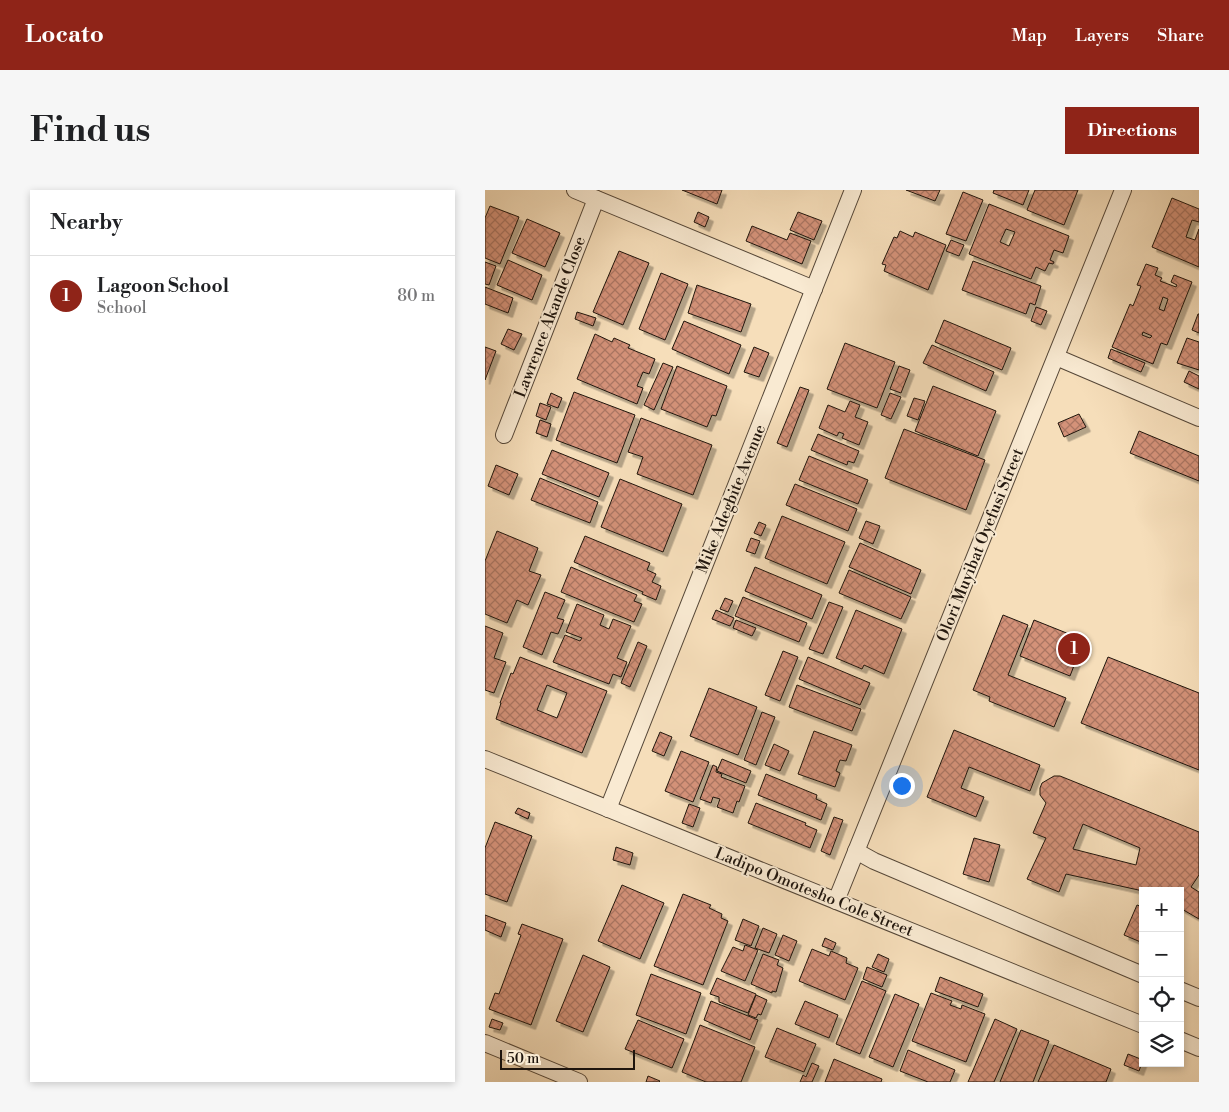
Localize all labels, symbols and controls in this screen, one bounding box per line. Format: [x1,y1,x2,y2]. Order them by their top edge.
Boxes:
text: Locato [25,20,104,50]
text: Map [1012,24,1047,47]
text: Layers [1075,24,1129,47]
text: Share [1157,24,1204,47]
button: Directions [1065,107,1199,154]
text: Find us [30,109,150,152]
text: Nearby [50,210,123,236]
street label: Lawrence Akande Close [510,234,590,400]
text: Lagoon School [97,274,229,298]
text: 1 [62,286,70,306]
text: 80 m [397,286,435,306]
text: School [97,298,146,318]
street label: Mike Adegbite Avenue [692,422,770,576]
street label: Olori Muyibat Oyefusi Street [932,445,1028,645]
pin: 1 [1058,630,1090,668]
your location [889,773,915,799]
street label: Ladipo Omotesho Cole Street [712,843,916,941]
map controls [1139,887,1184,1067]
button: + [1139,887,1184,932]
button: − [1139,932,1184,977]
button: locate [1139,977,1184,1022]
button: layers [1139,1022,1184,1067]
scale bar [500,1047,635,1070]
text: 50 m [507,1050,539,1068]

